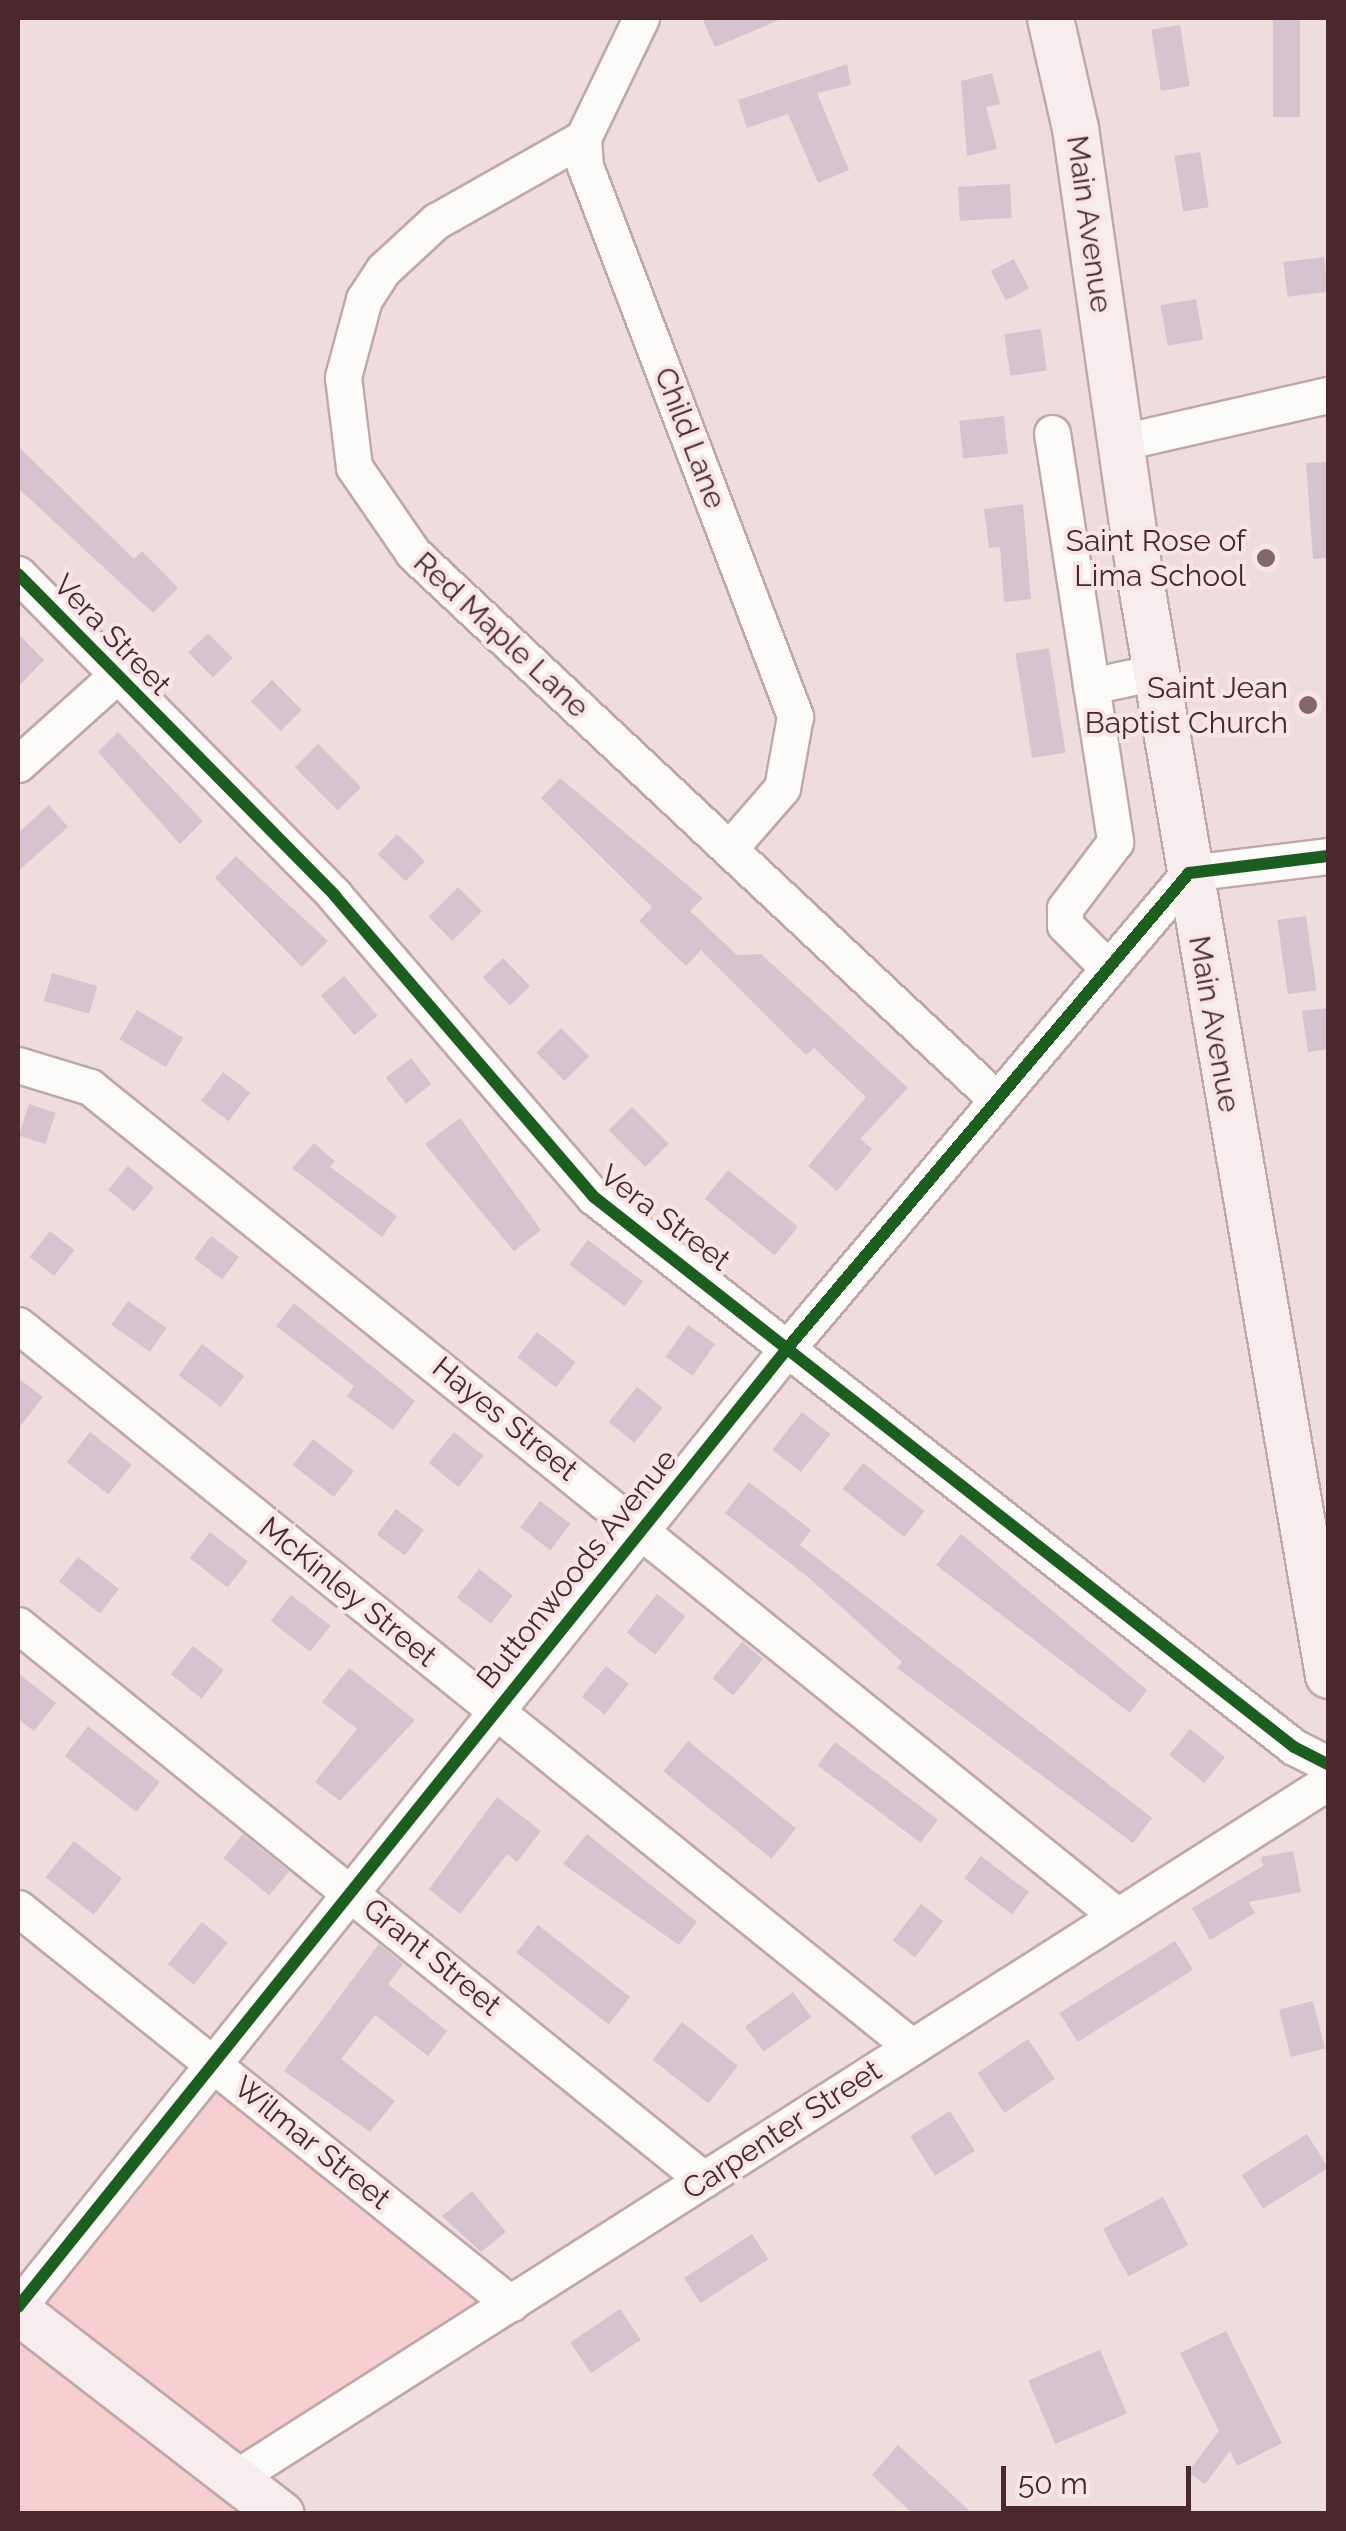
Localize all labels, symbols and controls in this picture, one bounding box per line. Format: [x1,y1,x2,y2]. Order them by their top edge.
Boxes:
street label: Main Avenue [1059,133,1119,315]
street label: Child Lane [647,362,733,514]
place label: Saint Rose of Lima School [1066,523,1246,594]
street label: Red Maple Lane [406,545,596,725]
marker: Saint Rose of Lima School [1255,547,1277,569]
street label: Vera Street [46,567,178,703]
place label: Saint Jean Baptist Church [1085,670,1288,740]
marker: Saint Jean Baptist Church [1297,694,1319,716]
street label: Main Avenue [1181,933,1247,1115]
street label: Vera Street [593,1157,737,1279]
street label: Hayes Street [425,1349,585,1489]
street label: Buttonwoods Avenue [469,1442,685,1696]
street label: McKinley Street [252,1509,444,1675]
street label: Grant Street [356,1891,508,2023]
street label: Carpenter Street [676,2052,888,2208]
street label: Wilmar Street [226,2069,398,2217]
scale bar [1006,2446,1196,2508]
text: 50 m [1018,2466,1088,2501]

